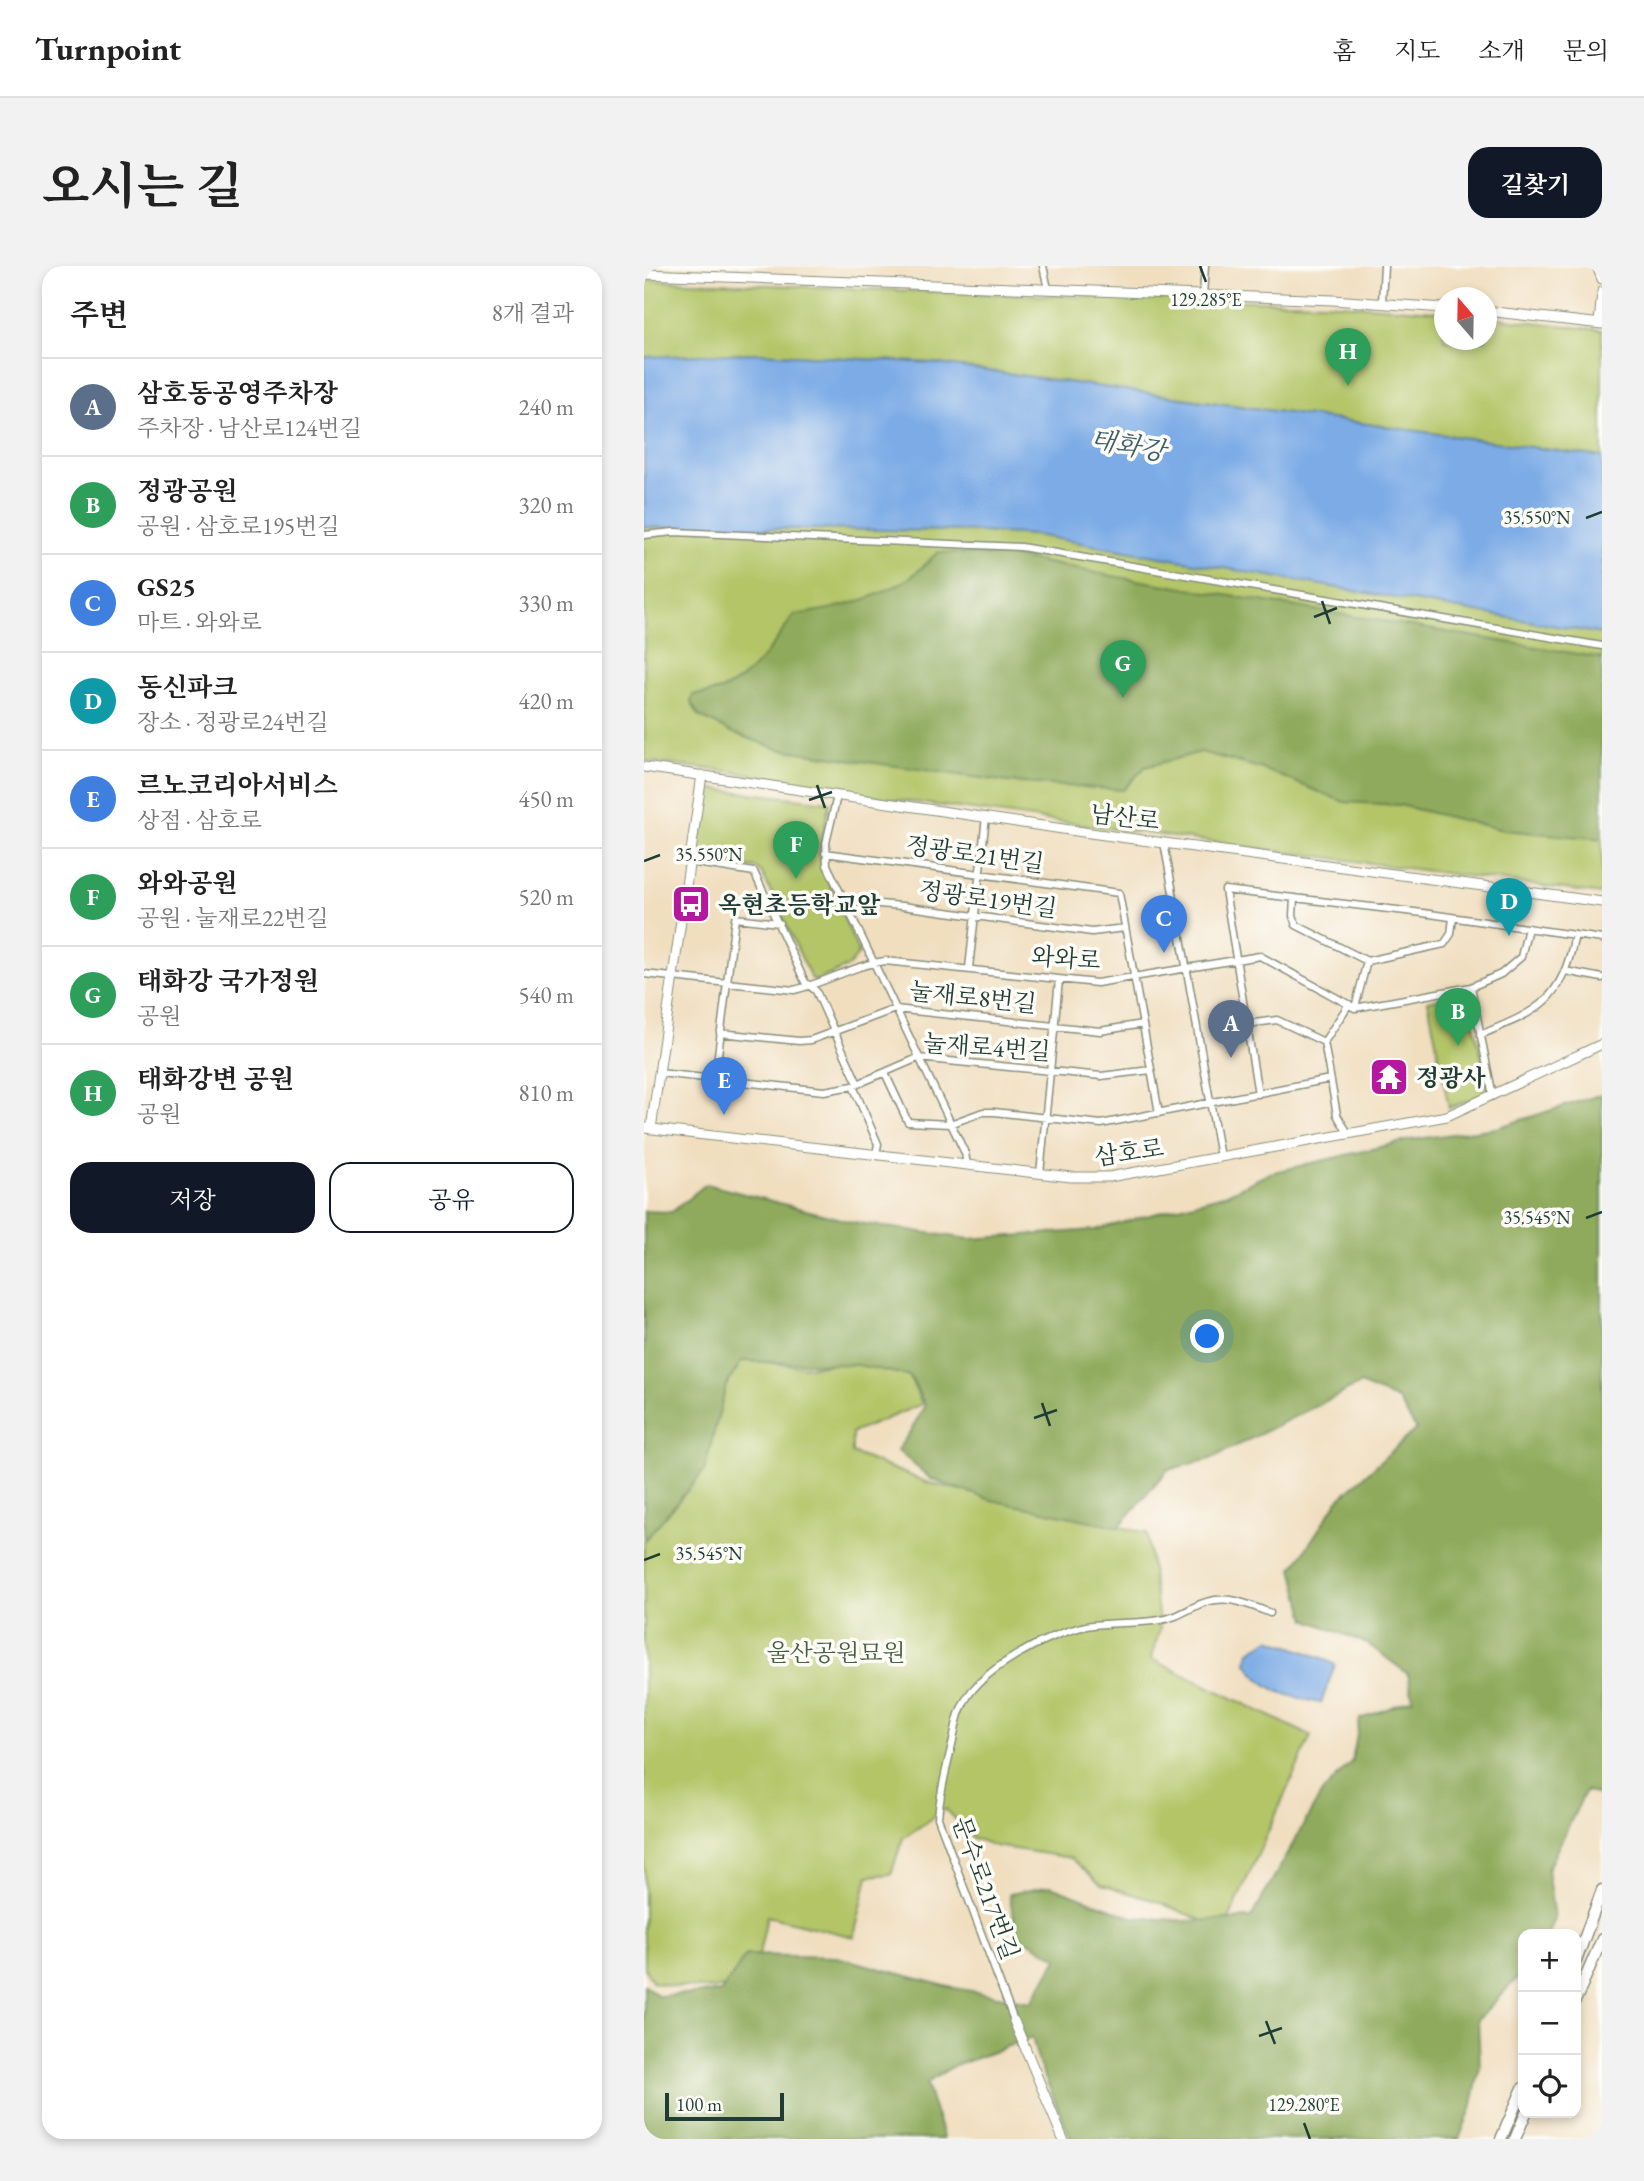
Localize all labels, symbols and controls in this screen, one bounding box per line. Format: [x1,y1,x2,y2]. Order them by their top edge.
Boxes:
text: Turnpoint [35,27,181,70]
text: 홈 [1333,35,1356,66]
text: 지도 [1394,35,1440,66]
text: 소개 [1478,35,1525,66]
text: 문의 [1563,35,1609,66]
button: 길찾기 [1468,147,1602,218]
text: 오시는 길 [42,154,243,218]
north arrow [1434,287,1497,350]
text: 129.285°E [1170,288,1242,311]
text: 주변 [70,295,128,334]
text: 8개 결과 [492,298,574,328]
pin: H [1325,328,1371,386]
text: 삼호동공영주차장 [137,376,338,410]
text: A [85,392,101,422]
text: 240 m [518,392,574,422]
text: 주차장 · 남산로124번길 [137,413,362,443]
water label: 태화강 [1088,422,1172,469]
text: 정광공원 [137,474,237,508]
text: B [86,490,100,520]
text: 320 m [518,490,574,520]
text: 35.550°N [1504,506,1571,529]
text: 공원 · 삼호로195번길 [137,511,339,541]
text: GS25 [137,570,196,604]
text: C [85,588,101,618]
text: 330 m [518,588,574,618]
text: 마트 · 와와로 [137,607,262,637]
pin: G [1100,640,1146,698]
text: 동신파크 [137,670,237,704]
text: D [84,686,102,716]
text: 420 m [518,686,574,716]
text: 장소 · 정광로24번길 [137,707,328,737]
text: 르노코리아서비스 [137,768,338,802]
text: E [86,784,100,814]
text: 450 m [518,784,574,814]
street label: 남산로 [1089,797,1161,837]
text: 상점 · 삼호로 [137,805,262,835]
pin: F [773,821,819,879]
street label: 정광로21번길 [904,829,1046,879]
text: 35.550°N [676,843,743,866]
text: 와와공원 [137,866,237,900]
street label: 정광로19번길 [917,874,1059,924]
pin: D [1486,878,1532,936]
text: F [87,882,99,912]
text: 520 m [518,882,574,912]
bus stop icon: 옥현초등학교앞 [670,883,712,925]
place label: 옥현초등학교앞 [718,889,881,920]
pin: C [1141,895,1187,953]
text: 공원 · 눌재로22번길 [137,903,328,933]
street label: 와와로 [1030,940,1102,976]
text: 태화강 국가정원 [137,964,319,998]
street label: 눌재로8번길 [908,975,1038,1019]
text: G [85,980,101,1010]
text: 540 m [518,980,574,1010]
pin: B [1435,988,1481,1046]
pin: A [1208,1000,1254,1058]
text: 공원 [137,1001,181,1031]
street label: 눌재로4번길 [922,1027,1052,1067]
temple icon: 정광사 [1368,1056,1410,1098]
pin: E [701,1057,747,1115]
text: 태화강변 공원 [137,1062,294,1096]
place label: 정광사 [1416,1062,1486,1093]
text: H [84,1078,102,1108]
text: 810 m [518,1078,574,1108]
text: 공원 [137,1099,181,1129]
street label: 삼호로 [1092,1132,1166,1172]
button: 저장 [70,1162,315,1233]
button: 공유 [329,1162,574,1233]
text: 35.545°N [1504,1206,1571,1229]
your location [1190,1319,1224,1353]
text: 35.545°N [676,1542,743,1565]
park label: 울산공원묘원 [766,1637,906,1668]
street label: 문수로217번길 [946,1812,1026,1964]
map controls [1518,1929,1581,2118]
button: + [1518,1929,1581,1992]
button: − [1518,1992,1581,2055]
button: locate [1518,2055,1581,2118]
scale bar [665,2090,784,2122]
text: 100 m [676,2092,722,2117]
text: 129.280°E [1268,2093,1340,2116]

